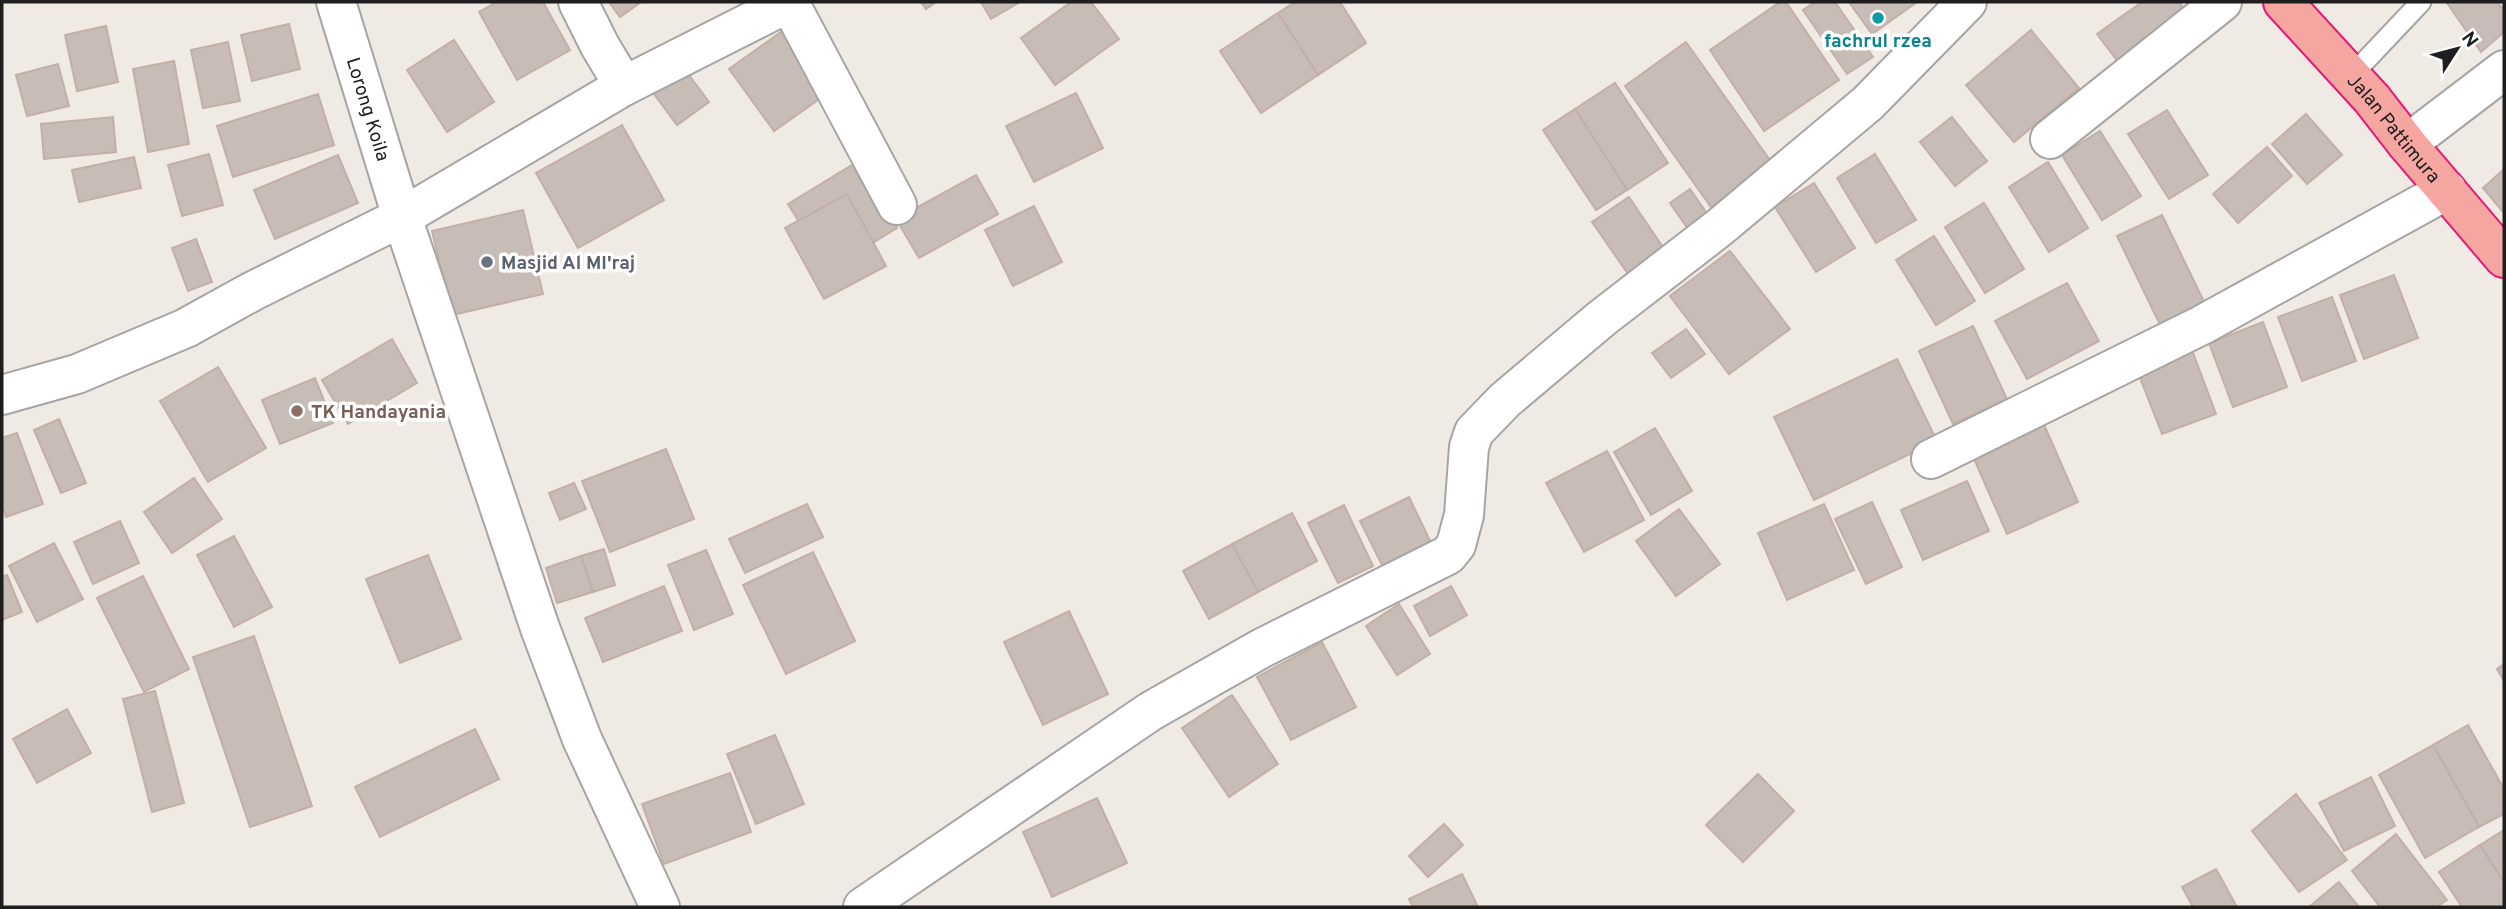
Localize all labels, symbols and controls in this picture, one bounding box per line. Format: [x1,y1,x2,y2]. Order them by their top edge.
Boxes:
marker: fachrul rzea [1870,10,1886,26]
north arrow [2422,14,2492,84]
text: N [2455,28,2483,53]
place label: fachrul rzea [1824,30,1932,54]
street label: Lorong Koila [340,55,394,164]
street label: Jalan Pattimura [2341,69,2445,189]
place label: Masjid Al MI'raj [501,252,635,276]
marker: Masjid Al MI'raj [479,254,495,270]
place label: TK Handayania [311,401,446,425]
marker: TK Handayania [289,403,305,419]

